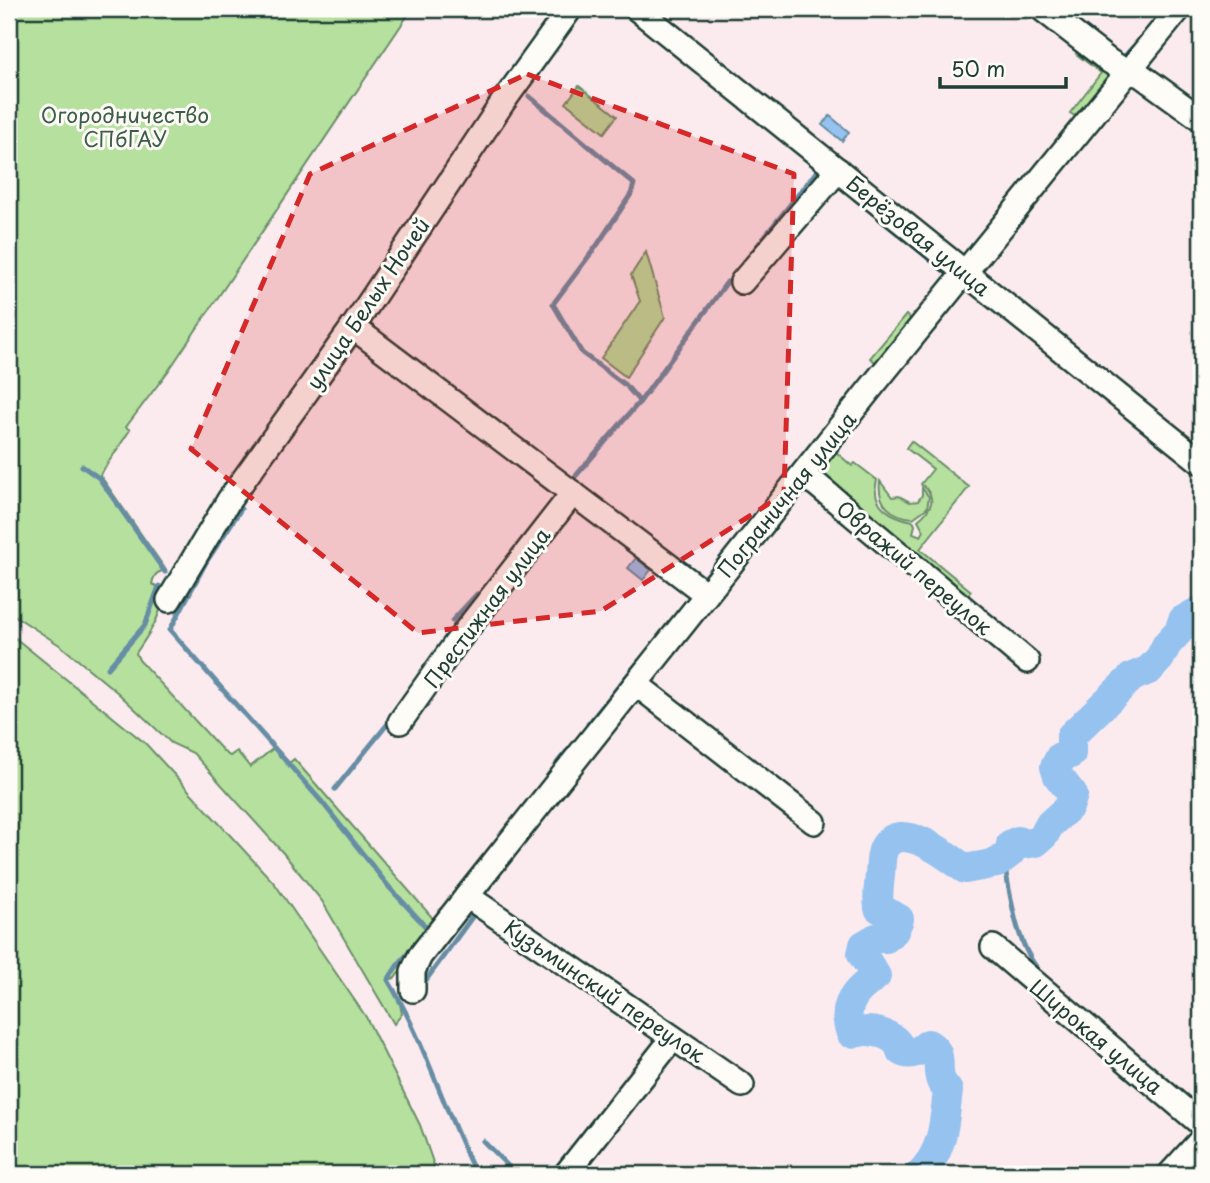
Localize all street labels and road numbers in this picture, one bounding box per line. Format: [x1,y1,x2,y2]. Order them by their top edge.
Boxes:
street label: Берёзовая улица [840,167,998,304]
street label: улица Белых Ночей [297,210,437,396]
street label: Пограничная улица [709,403,864,584]
street label: Овражий переулок [830,492,1000,642]
street label: Престижная улица [415,519,557,694]
street label: Кузьминский переулок [498,911,712,1070]
street label: Широкая улица [1023,971,1171,1102]

